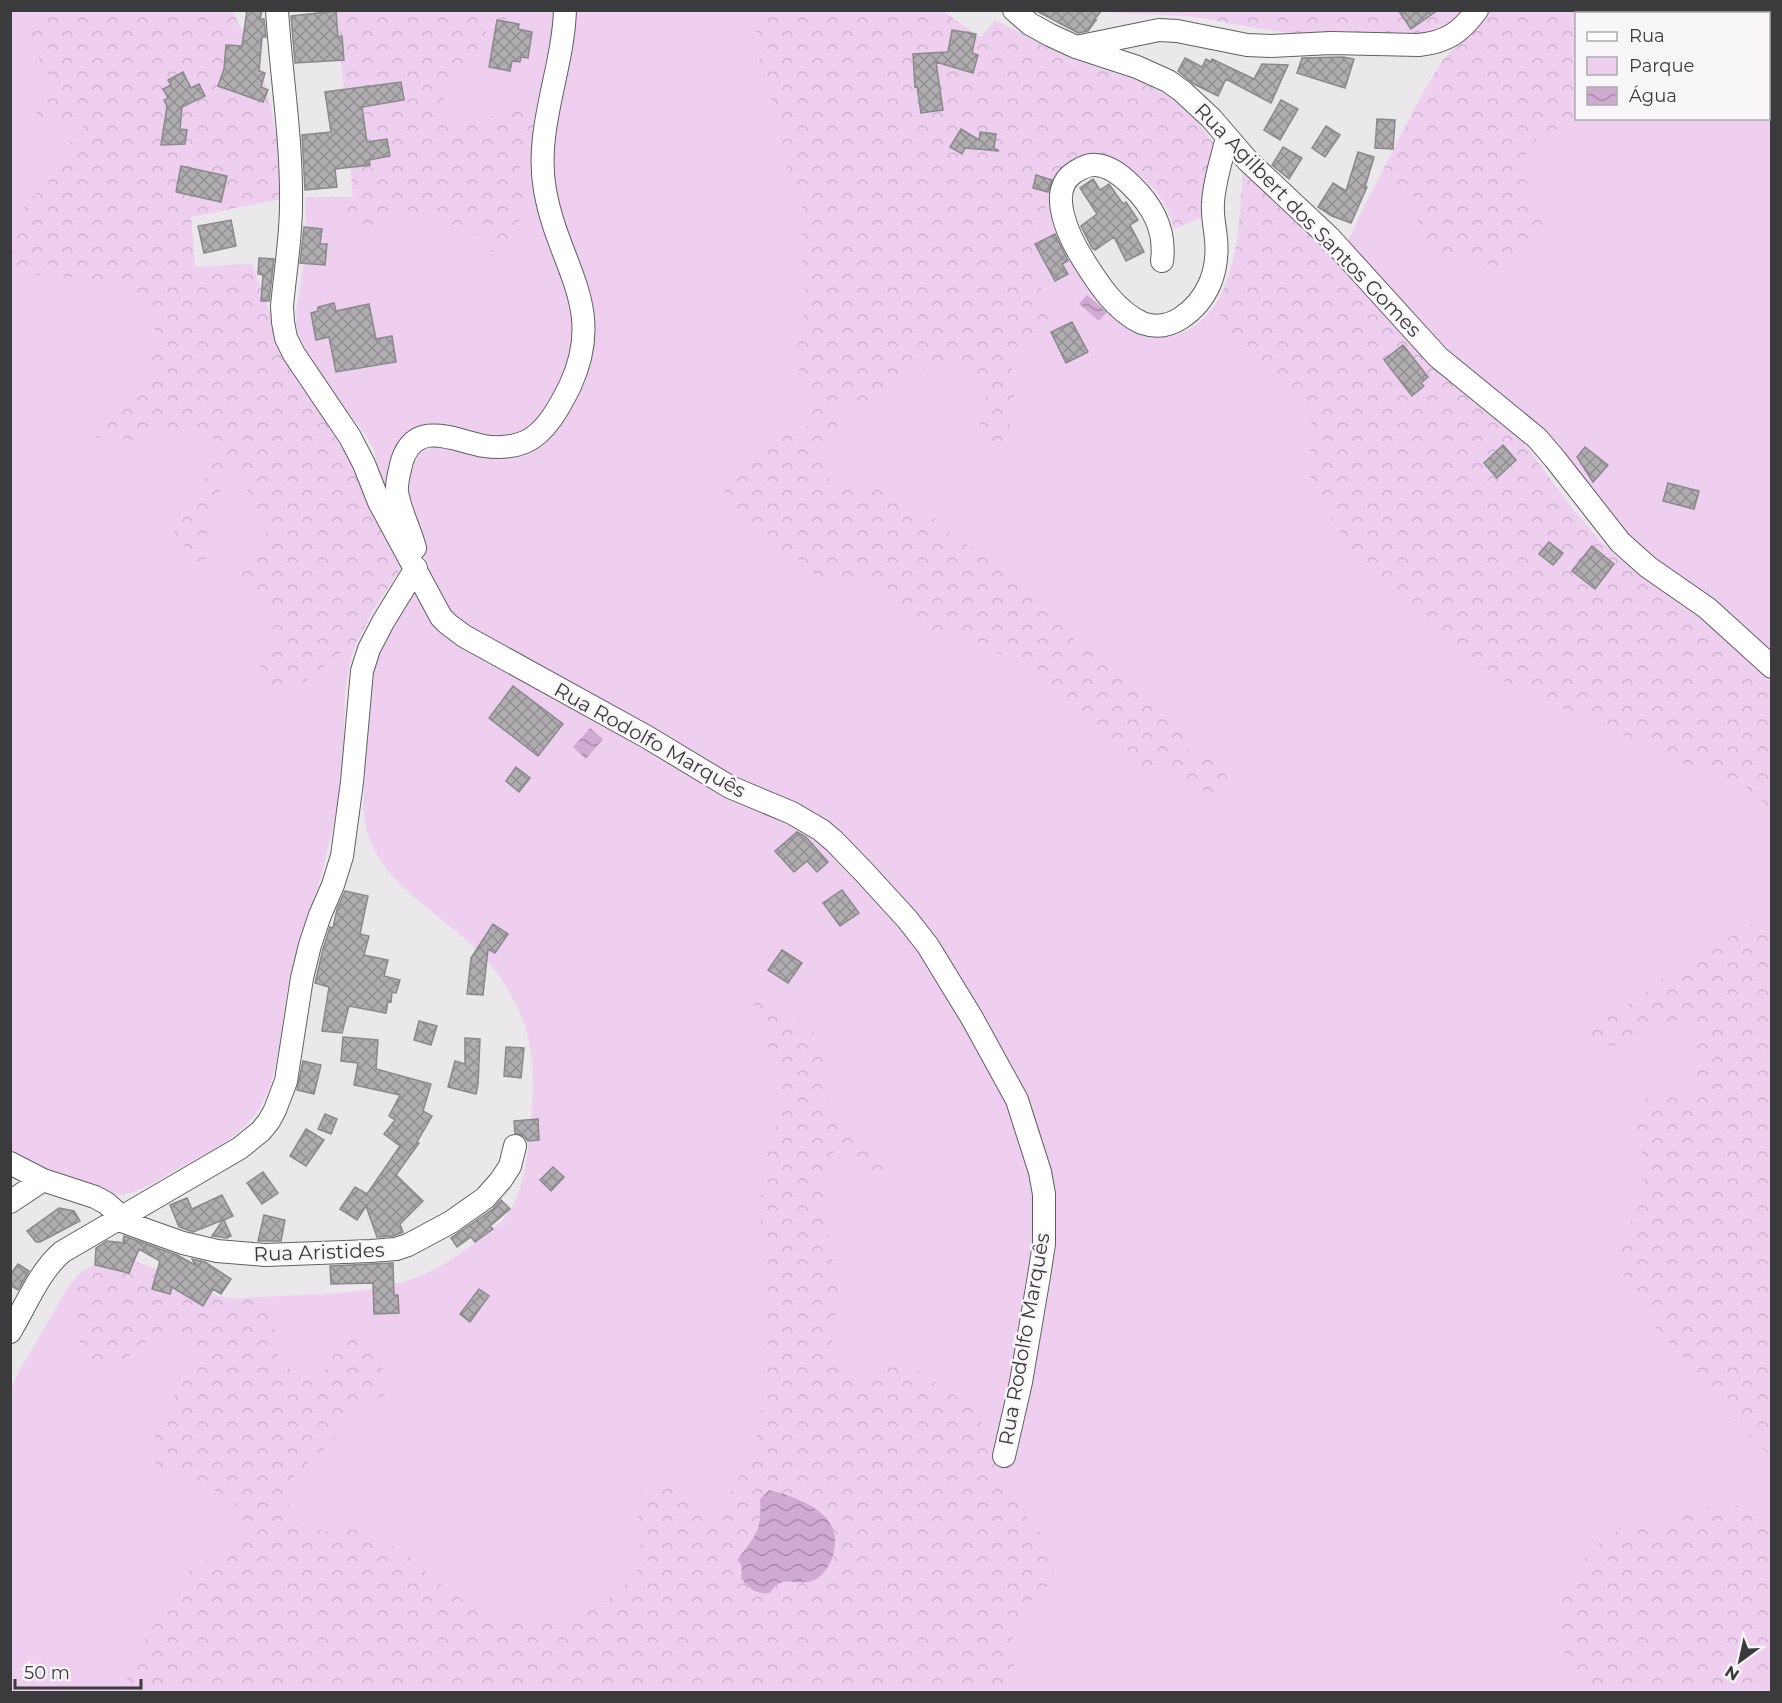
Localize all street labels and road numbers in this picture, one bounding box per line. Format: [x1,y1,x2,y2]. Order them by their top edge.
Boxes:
street label: Rua Agilbert dos Santos Gomes [1190,98,1427,342]
street label: Rua Rodolfo Marquês [550,677,750,803]
street label: Rua Rodolfo Marquês [993,1231,1055,1447]
street label: Rua Aristides [253,1238,385,1266]

